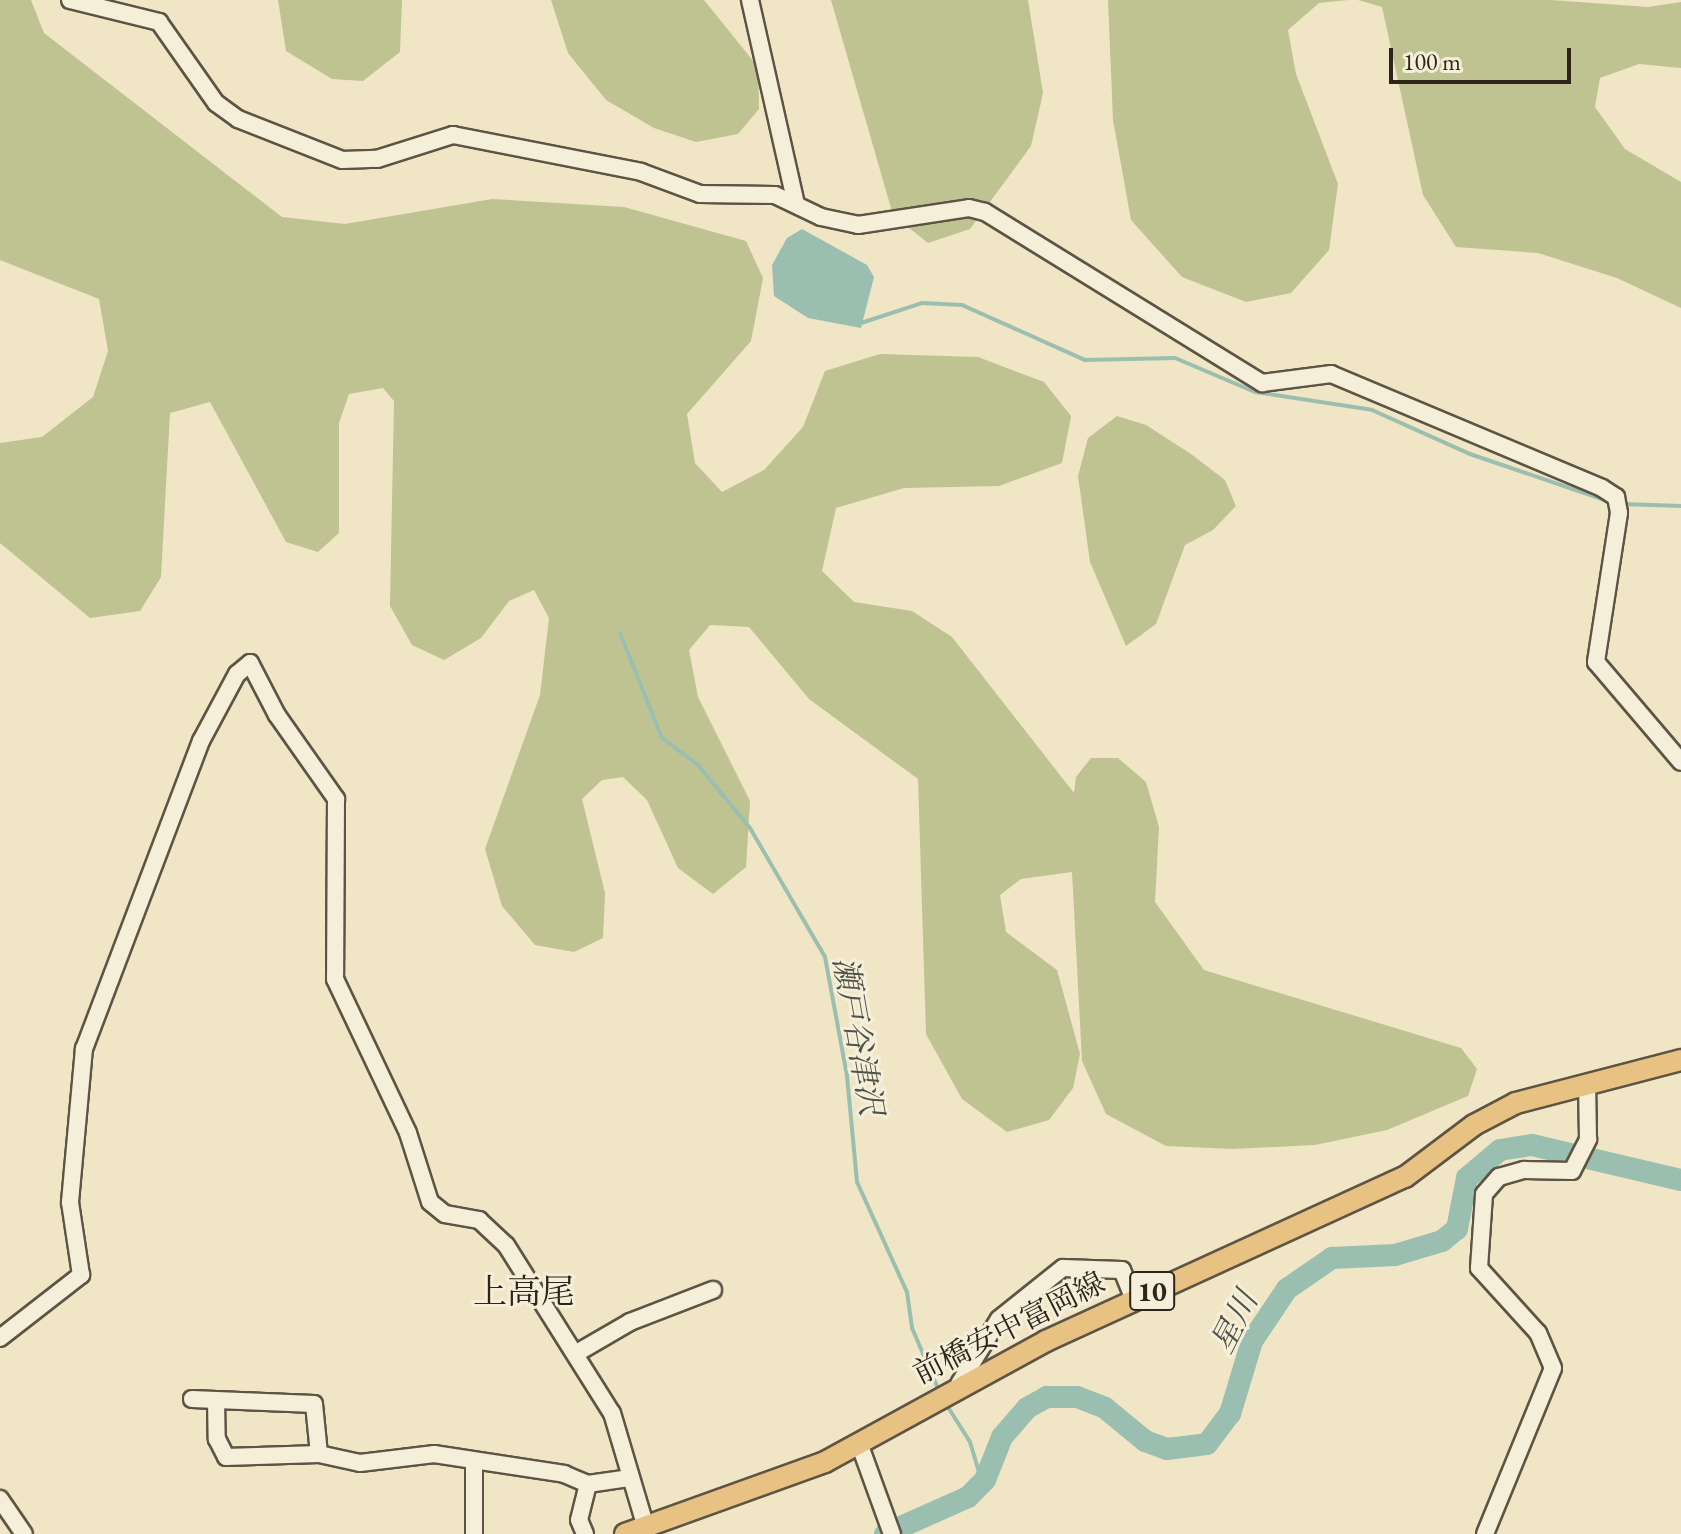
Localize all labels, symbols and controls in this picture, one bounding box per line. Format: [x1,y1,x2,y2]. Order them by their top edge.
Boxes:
scale bar [1393,32,1575,82]
text: 100 m [1403,46,1461,77]
water label: 瀬戸谷津沢 [825,954,891,1118]
street label: 前橋安中富岡線 [907,1264,1111,1392]
road number: 10 [1128,1267,1176,1315]
district label: 上高尾 [473,1272,575,1312]
water label: 星川 [1202,1285,1266,1359]

